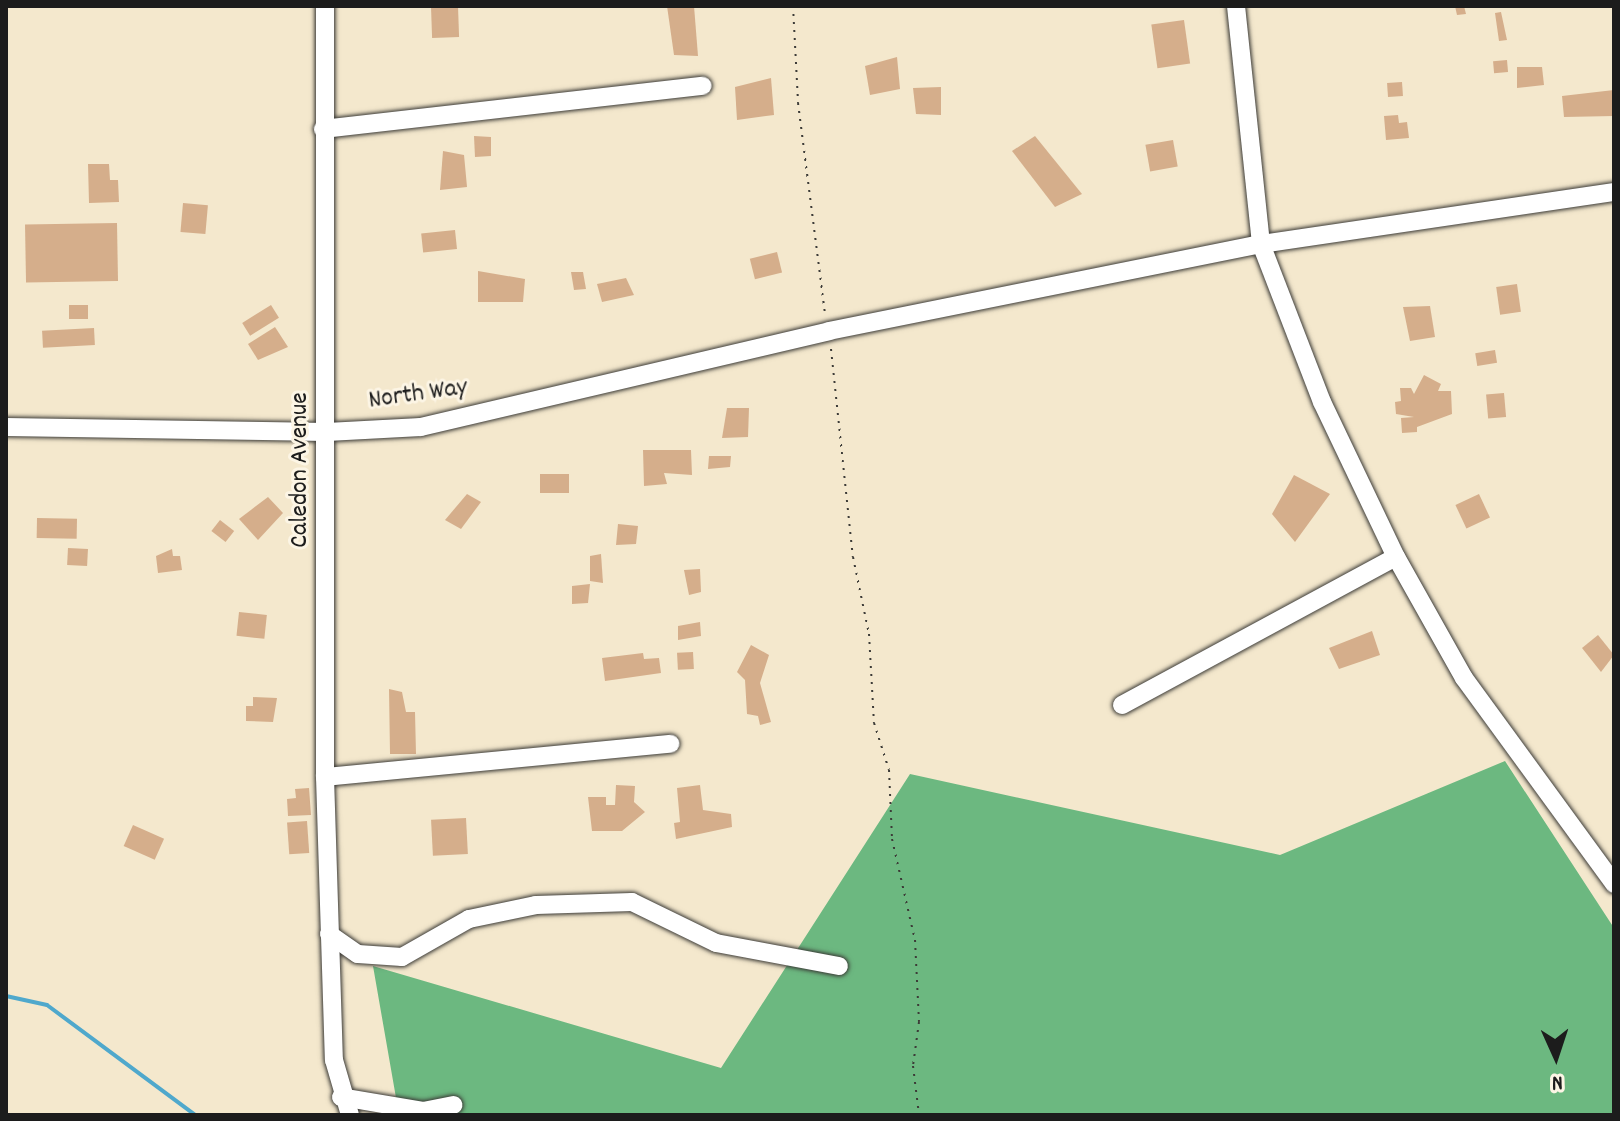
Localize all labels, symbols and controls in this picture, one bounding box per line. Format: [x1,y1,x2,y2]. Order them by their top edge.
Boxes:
street label: North Way [367,373,469,417]
street label: Caledon Avenue [285,392,317,548]
north arrow [1516,1017,1596,1097]
text: N [1551,1066,1564,1097]

